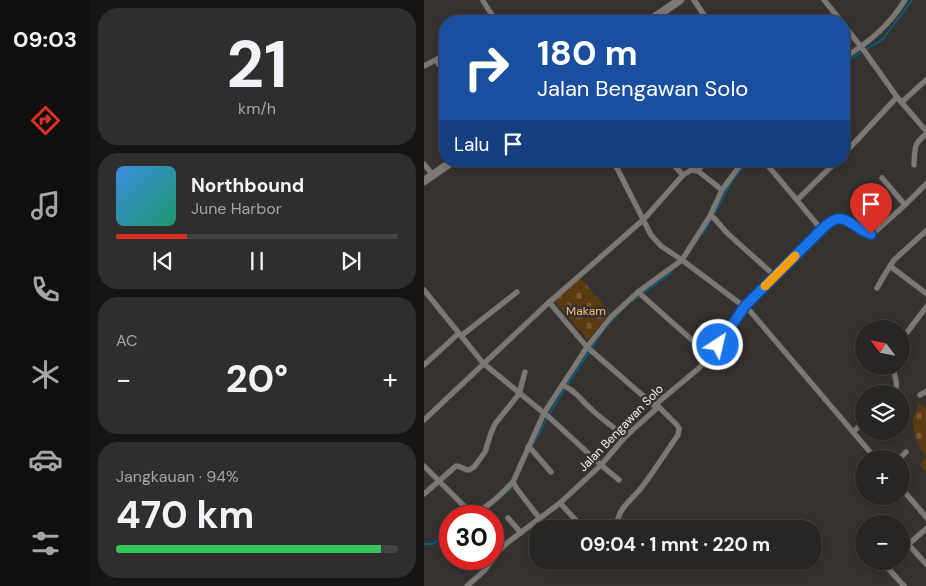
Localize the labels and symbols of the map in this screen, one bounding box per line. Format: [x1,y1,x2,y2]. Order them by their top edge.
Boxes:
pin [850,183,892,234]
park label: Makam [566,303,606,319]
position arrow [691,318,743,370]
north arrow [855,320,910,375]
street label: Jalan Bengawan Solo [575,381,667,475]
speed limit sign: 30 [439,505,504,570]

